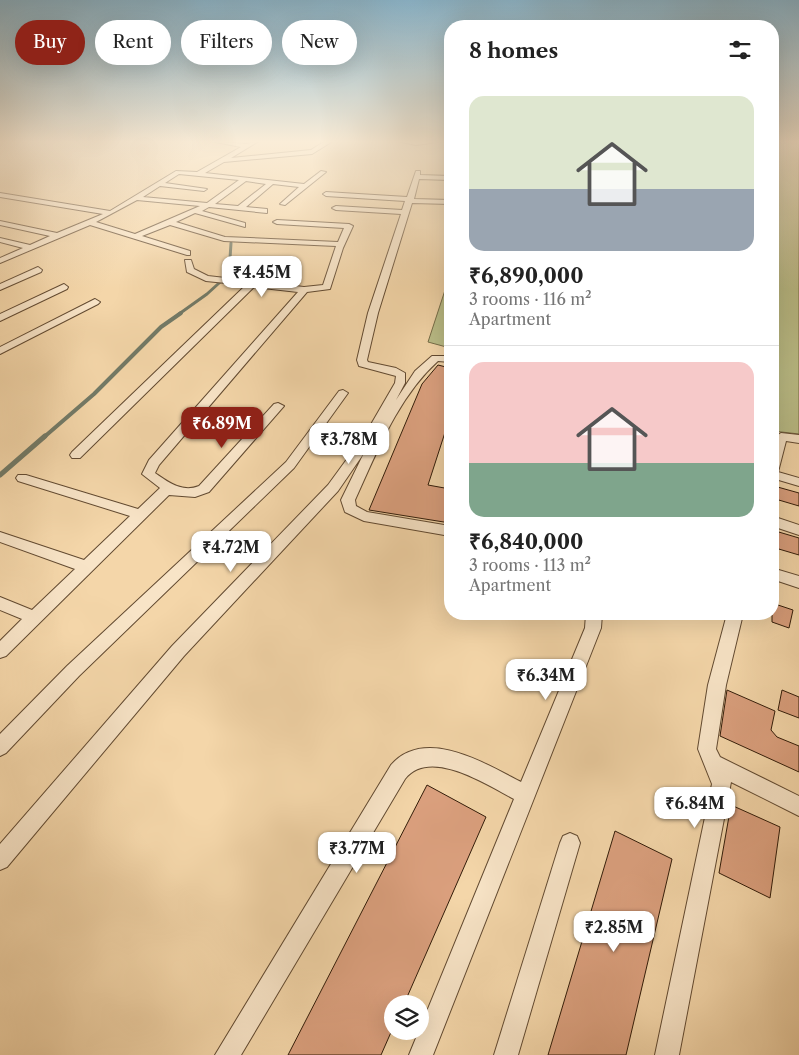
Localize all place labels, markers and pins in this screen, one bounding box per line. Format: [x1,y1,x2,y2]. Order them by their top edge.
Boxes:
pin: ₹4.45M [221,256,303,298]
pin: ₹6.89M [181,406,263,449]
pin: ₹3.78M [308,422,390,465]
pin: ₹4.72M [190,530,272,573]
pin: ₹6.34M [505,658,587,701]
pin: ₹6.84M [654,786,736,829]
pin: ₹3.77M [316,832,398,874]
pin: ₹2.85M [573,910,655,953]

